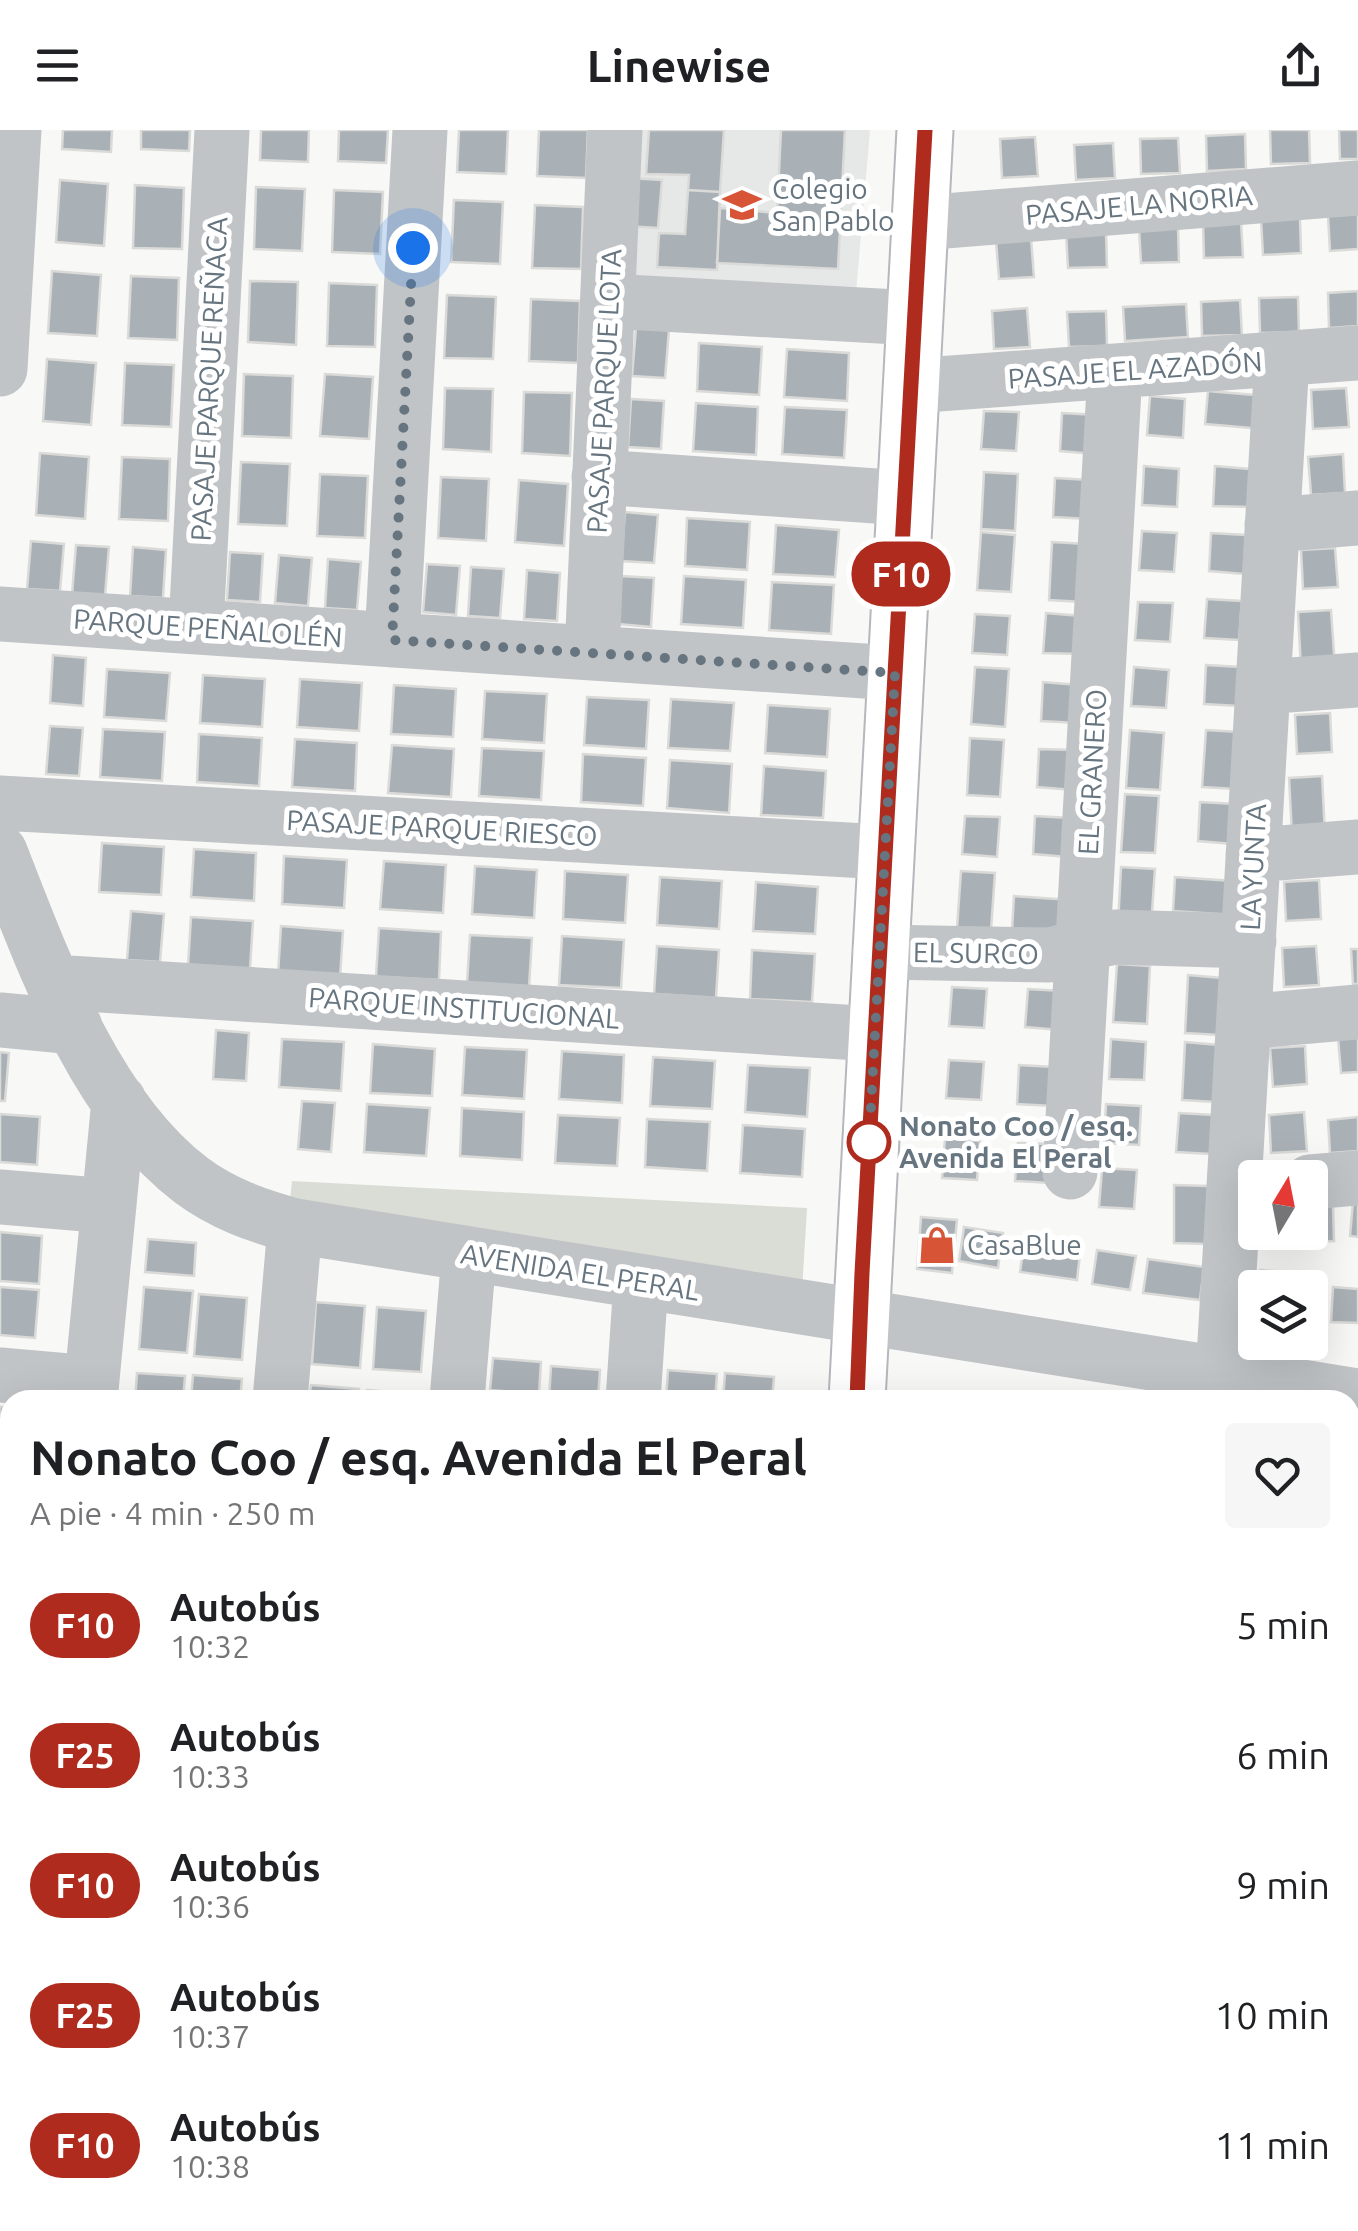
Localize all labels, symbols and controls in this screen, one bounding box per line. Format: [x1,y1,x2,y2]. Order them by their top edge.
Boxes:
icon: menu [30,38,85,93]
icon: share [1273,38,1328,93]
text: Linewise [587,40,771,91]
place label: Colegio San Pablo [772,173,894,236]
street label: PASAJE LA NORIA [1024,179,1254,230]
school or university icon: Colegio San Pablo [721,184,763,226]
street label: PASAJE PARQUE REÑACA [185,216,232,542]
your location [388,223,438,273]
street label: PASAJE PARQUE LOTA [581,248,626,534]
street label: PASAJE EL AZADÓN [1007,344,1263,394]
line badge: F10 [844,542,958,606]
text: F10 [871,554,931,594]
street label: PARQUE PEÑALOLÉN [72,602,344,652]
street label: EL GRANERO [1072,688,1111,856]
street label: LA YUNTA [1234,803,1271,931]
street label: PASAJE PARQUE RIESCO [286,804,598,851]
street label: EL SURCO [913,936,1039,969]
street label: PARQUE INSTITUCIONAL [307,981,621,1034]
place label: Nonato Coo / esq. Avenida El Peral [899,1110,1133,1173]
marker: Nonato Coo / esq. Avenida El Peral [848,1121,890,1163]
north arrow [1238,1160,1328,1250]
map controls [1238,1160,1328,1360]
shop icon: CasaBlue [916,1224,958,1266]
place label: CasaBlue [967,1229,1082,1260]
street label: AVENIDA EL PERAL [459,1237,702,1306]
button: layers [1238,1270,1328,1360]
button: heart [1225,1423,1330,1528]
text: Nonato Coo / esq. Avenida El Peral [30,1430,807,1484]
text: A pie · 4 min · 250 m [30,1495,315,1531]
text: Autobús [170,1586,321,1628]
text: 5 min [1236,1604,1330,1646]
text: F10 [55,1605,115,1645]
text: 10:32 [170,1628,250,1664]
text: Autobús [170,1716,321,1758]
text: 6 min [1236,1734,1330,1776]
text: F25 [55,1735,115,1775]
text: 10:33 [170,1758,250,1794]
text: Autobús [170,1846,321,1888]
text: 9 min [1236,1864,1330,1906]
text: F10 [55,1865,115,1905]
text: 10:36 [170,1888,250,1924]
text: Autobús [170,1976,321,2018]
text: 10 min [1215,1994,1330,2036]
text: F25 [55,1995,115,2035]
text: 10:37 [170,2018,250,2054]
text: Autobús [170,2106,321,2148]
text: 11 min [1215,2124,1330,2166]
text: F10 [55,2125,115,2165]
text: 10:38 [170,2148,250,2184]

